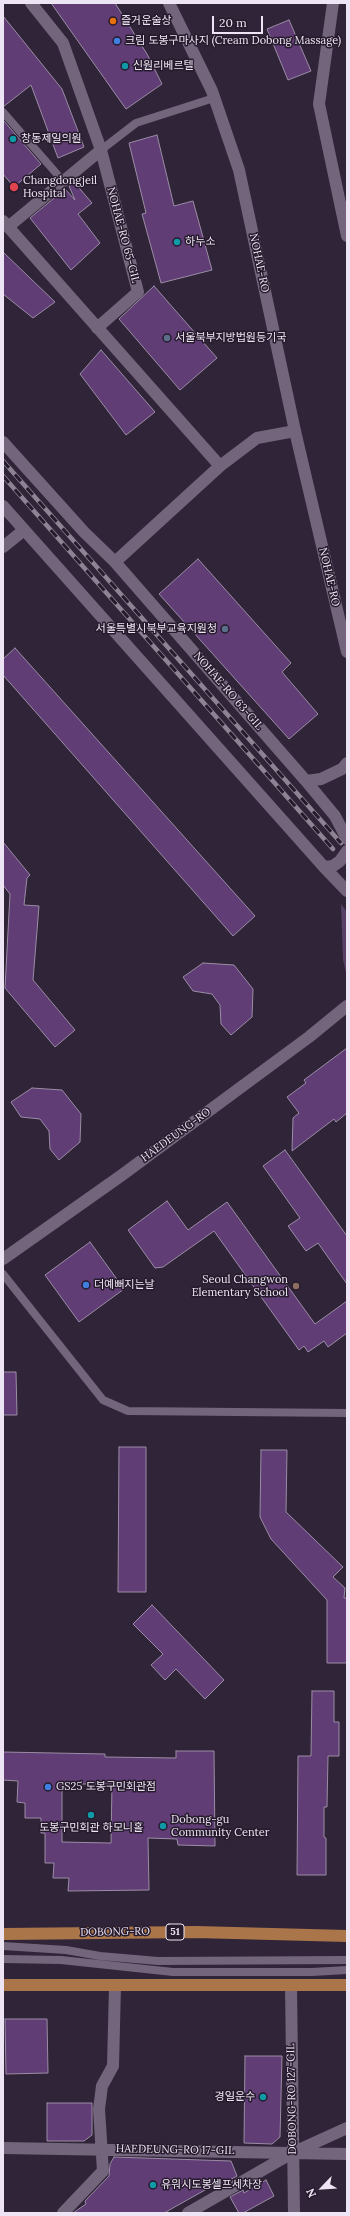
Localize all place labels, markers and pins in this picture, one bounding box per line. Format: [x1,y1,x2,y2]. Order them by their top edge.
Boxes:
place label: 즐거운술상 [121,14,172,28]
marker: 즐거운술상 [108,16,118,26]
place label: 크림 도봉구마사지 (Cream Dobong Massage) [125,34,341,48]
marker: 크림 도봉구마사지 (Cream Dobong Massage) [112,36,122,46]
place label: 신원리베르텔 [133,59,194,73]
marker: 신원리베르텔 [120,61,130,71]
place label: 창동제일의원 [21,132,82,146]
marker: 창동제일의원 [8,134,18,144]
place label: Changdongjeil Hospital [23,174,97,200]
marker: Changdongjeil Hospital [8,181,20,193]
place label: 하누소 [185,235,215,249]
marker: 하누소 [172,237,182,247]
place label: 서울북부지방법원등기국 [175,331,286,345]
marker: 서울북부지방법원등기국 [162,333,172,343]
place label: 서울특별시북부교육지원청 [96,622,217,636]
marker: 서울특별시북부교육지원청 [220,624,230,634]
place label: Seoul Changwon Elementary School [192,1273,288,1299]
place label: 더예뻐지는날 [94,1278,155,1292]
marker: 더예뻐지는날 [81,1280,91,1290]
marker: Seoul Changwon Elementary School [291,1281,301,1291]
place label: GS25 도봉구민회관점 [56,1780,156,1794]
marker: GS25 도봉구민회관점 [43,1782,53,1792]
marker: 도봉구민회관 하모니홀 [86,1810,96,1820]
place label: Dobong-gu Community Center [171,1813,269,1839]
place label: 도봉구민회관 하모니홀 [39,1821,143,1835]
marker: Dobong-gu Community Center [158,1821,168,1831]
place label: 경일운수 [215,2090,255,2104]
marker: 경일운수 [258,2092,268,2102]
place label: 유워시도봉셀프세차장 [161,2178,262,2192]
marker: 유워시도봉셀프세차장 [148,2180,158,2190]

